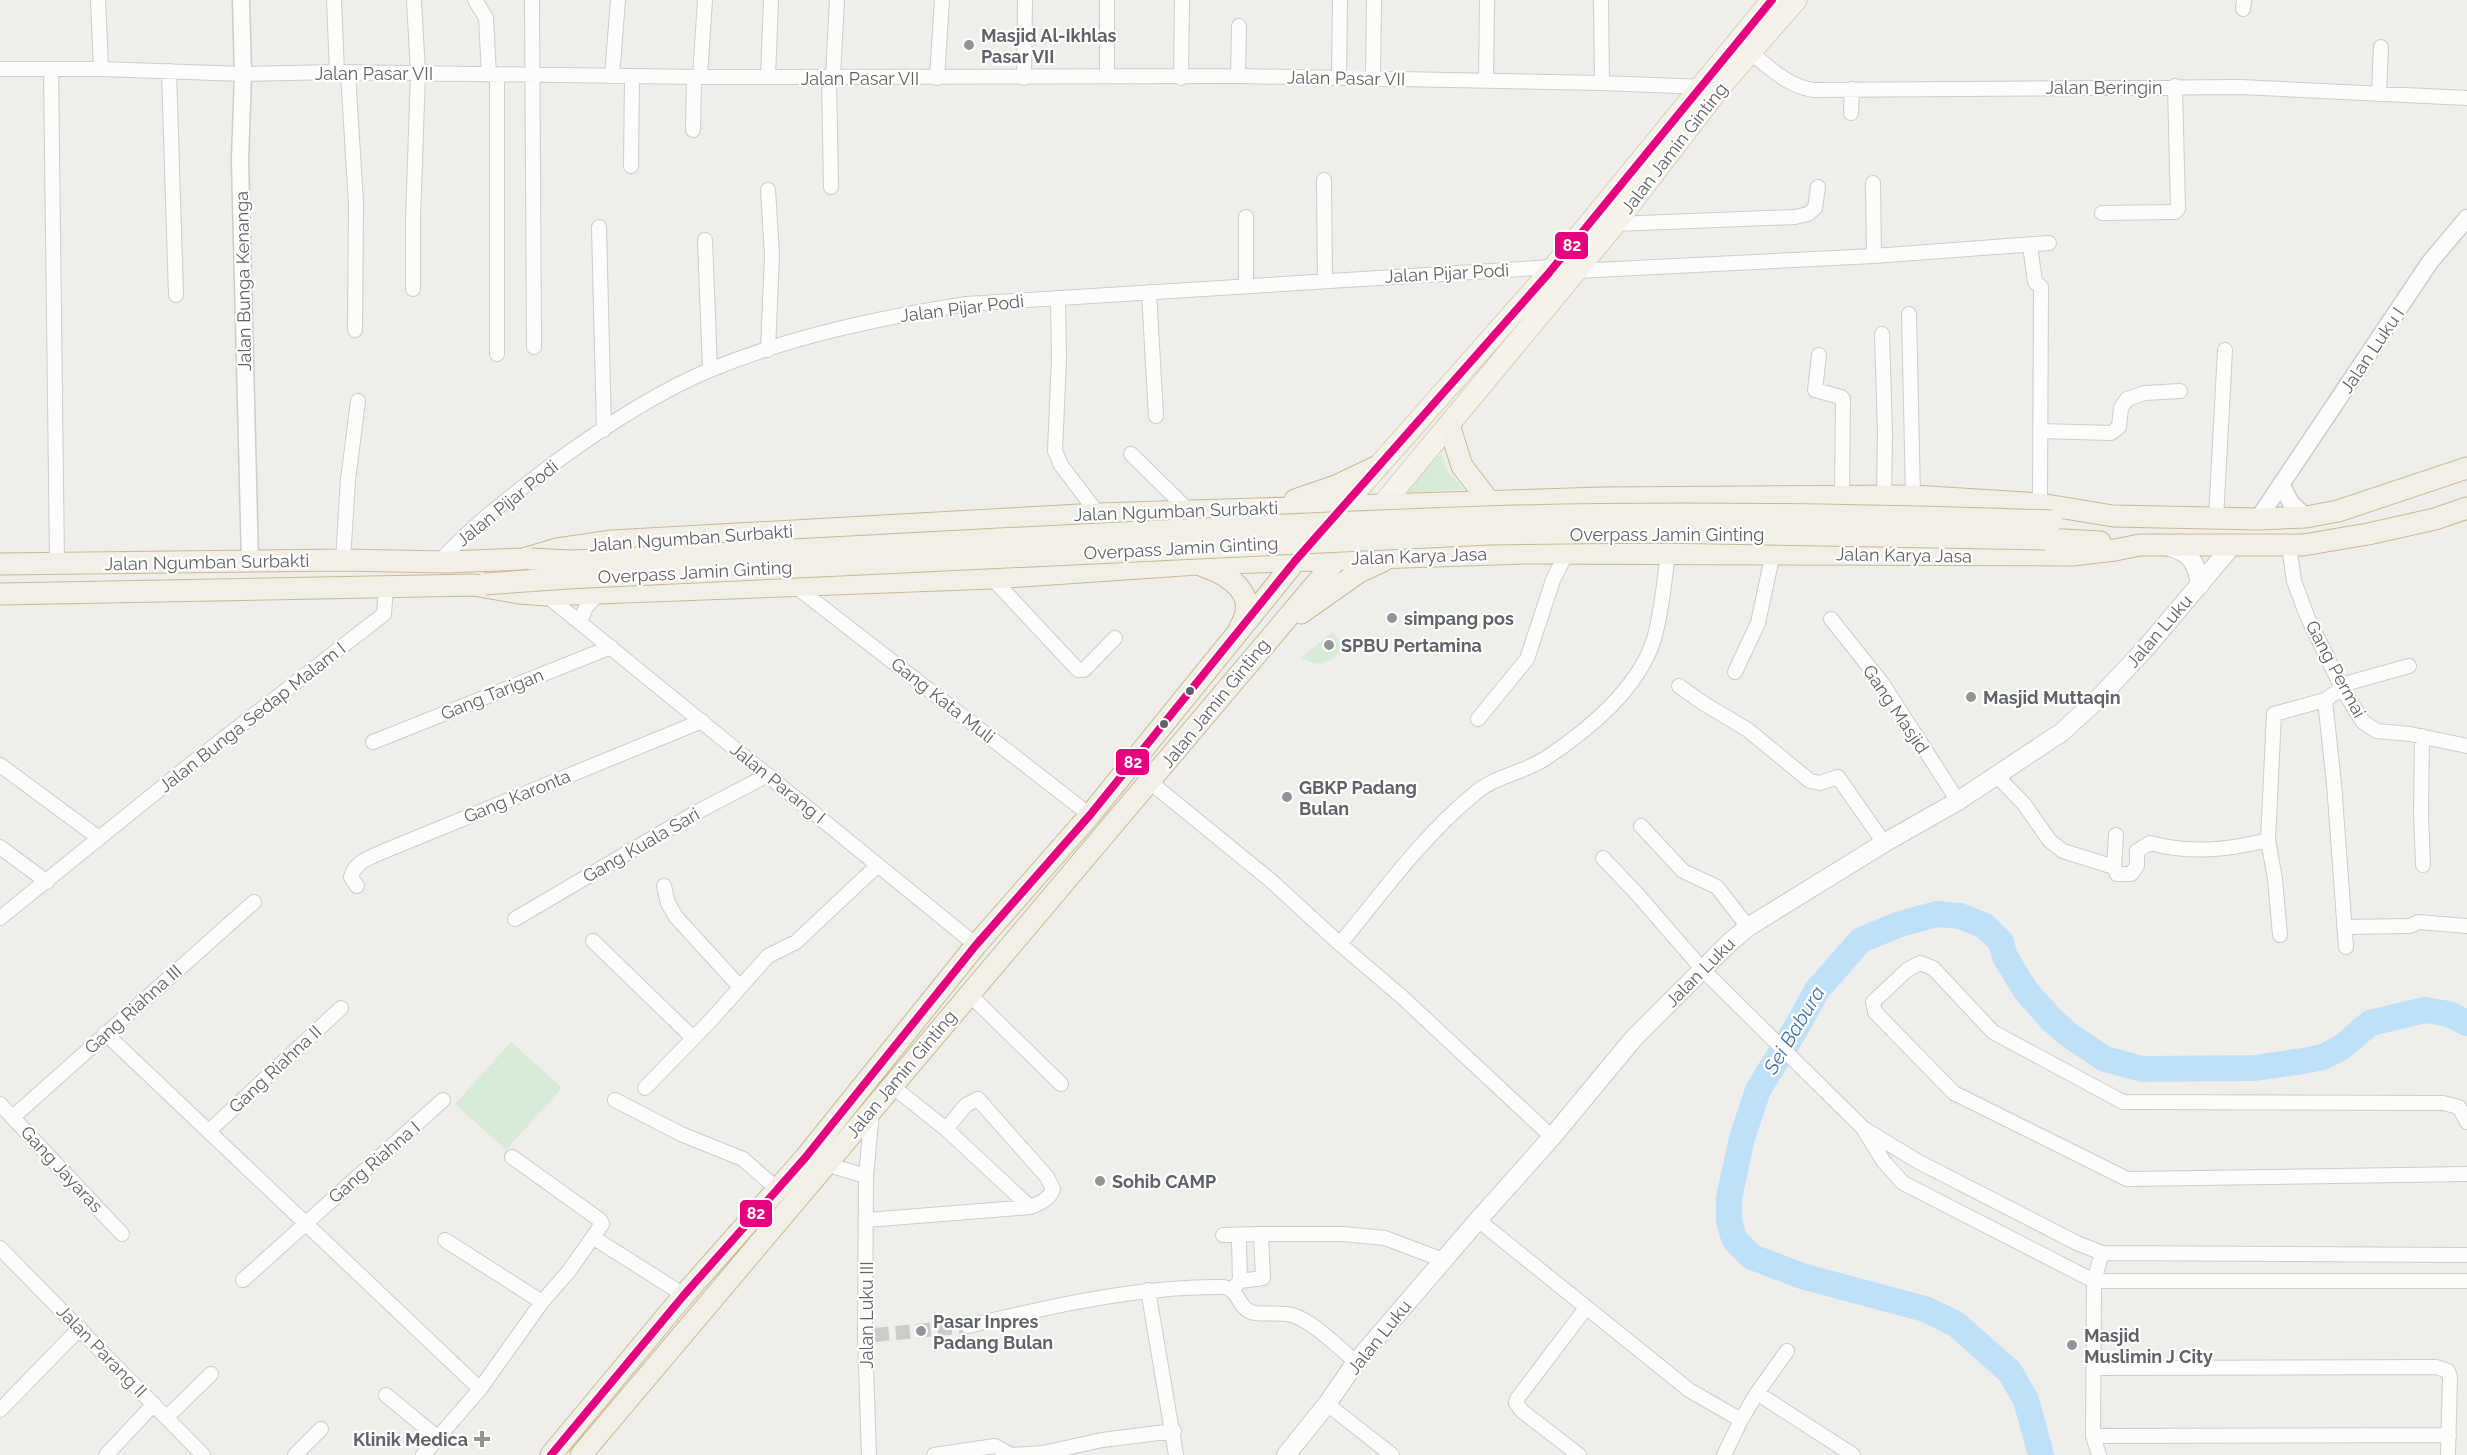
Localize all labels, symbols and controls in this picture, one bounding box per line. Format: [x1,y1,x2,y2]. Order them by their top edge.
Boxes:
place label: Masjid Al-Ikhlas Pasar VII [981,25,1117,67]
marker: Masjid Al-Ikhlas Pasar VII [962,38,976,52]
street label: Jalan Pasar VII [315,63,433,84]
street label: Jalan Pasar VII [1287,66,1405,90]
street label: Jalan Pasar VII [801,68,919,89]
street label: Jalan Beringin [2046,77,2162,98]
street label: Jalan Jamin Ginting [1616,78,1732,218]
street label: Jalan Bunga Kenanga [231,191,255,371]
line badge: 82 [1554,231,1589,260]
text: 82 [1563,236,1581,255]
street label: Jalan Pijar Podi [1384,259,1510,287]
street label: Jalan Pijar Podi [899,290,1025,326]
street label: Jalan Luku I [2336,303,2408,397]
street label: Jalan Pijar Podi [452,456,562,550]
street label: Jalan Ngumban Surbakti [1073,497,1279,525]
street label: Jalan Ngumban Surbakti [588,520,794,556]
street label: Overpass Jamin Ginting [1570,524,1764,545]
street label: Overpass Jamin Ginting [1083,532,1279,564]
street label: Jalan Karya Jasa [1351,543,1487,569]
street label: Jalan Karya Jasa [1836,543,1972,567]
street label: Jalan Ngumban Surbakti [105,550,309,574]
street label: Overpass Jamin Ginting [597,556,793,588]
street label: Jalan Luku [2122,590,2196,672]
place label: simpang pos [1404,608,1514,629]
marker: simpang pos [1385,611,1399,625]
street label: Gang Permai [2302,617,2370,721]
street label: Jalan Jamin Ginting [1156,634,1274,772]
place label: SPBU Pertamina [1341,635,1482,656]
street label: Jalan Bunga Sedap Malam I [155,638,349,796]
marker: SPBU Pertamina [1322,638,1336,652]
street label: Gang Kata Muli [887,653,999,747]
street label: Gang Masjid [1859,661,1933,757]
street label: Gang Tarigan [438,664,546,724]
unlabelled marker [1184,685,1196,697]
place label: Masjid Muttaqin [1983,687,2121,708]
marker: Masjid Muttaqin [1964,690,1978,704]
unlabelled marker [1158,718,1170,730]
street label: Jalan Parang I [726,738,830,828]
line badge: 82 [1115,748,1150,776]
text: 82 [1124,753,1142,772]
street label: Gang Karonta [461,765,573,827]
place label: GBKP Padang Bulan [1299,777,1417,819]
marker: GBKP Padang Bulan [1280,790,1294,804]
street label: Gang Kuala Sari [579,803,703,887]
street label: Jalan Luku [1661,933,1739,1011]
street label: Gang Riahna III [80,960,186,1058]
water label: Sei Babura [1758,982,1830,1079]
street label: Jalan Jamin Ginting [841,1006,961,1142]
street label: Gang Riahna II [224,1021,326,1117]
street label: Gang Riahna I [324,1117,424,1207]
street label: Gang Jayaras [17,1121,108,1217]
place label: Sohib CAMP [1112,1171,1216,1192]
marker: Sohib CAMP [1093,1174,1107,1188]
line badge: 82 [739,1199,773,1228]
text: 82 [747,1204,765,1223]
street label: Jalan Luku III [856,1261,877,1369]
street label: Jalan Luku [1343,1296,1415,1378]
street label: Jalan Parang II [53,1300,151,1402]
place label: Pasar Inpres Padang Bulan [933,1311,1053,1353]
marker: Pasar Inpres Padang Bulan [914,1324,928,1338]
place label: Masjid Muslimin J City [2084,1325,2213,1367]
marker: Masjid Muslimin J City [2065,1338,2079,1352]
place label: Klinik Medica [353,1429,468,1450]
marker: Klinik Medica [473,1430,491,1448]

